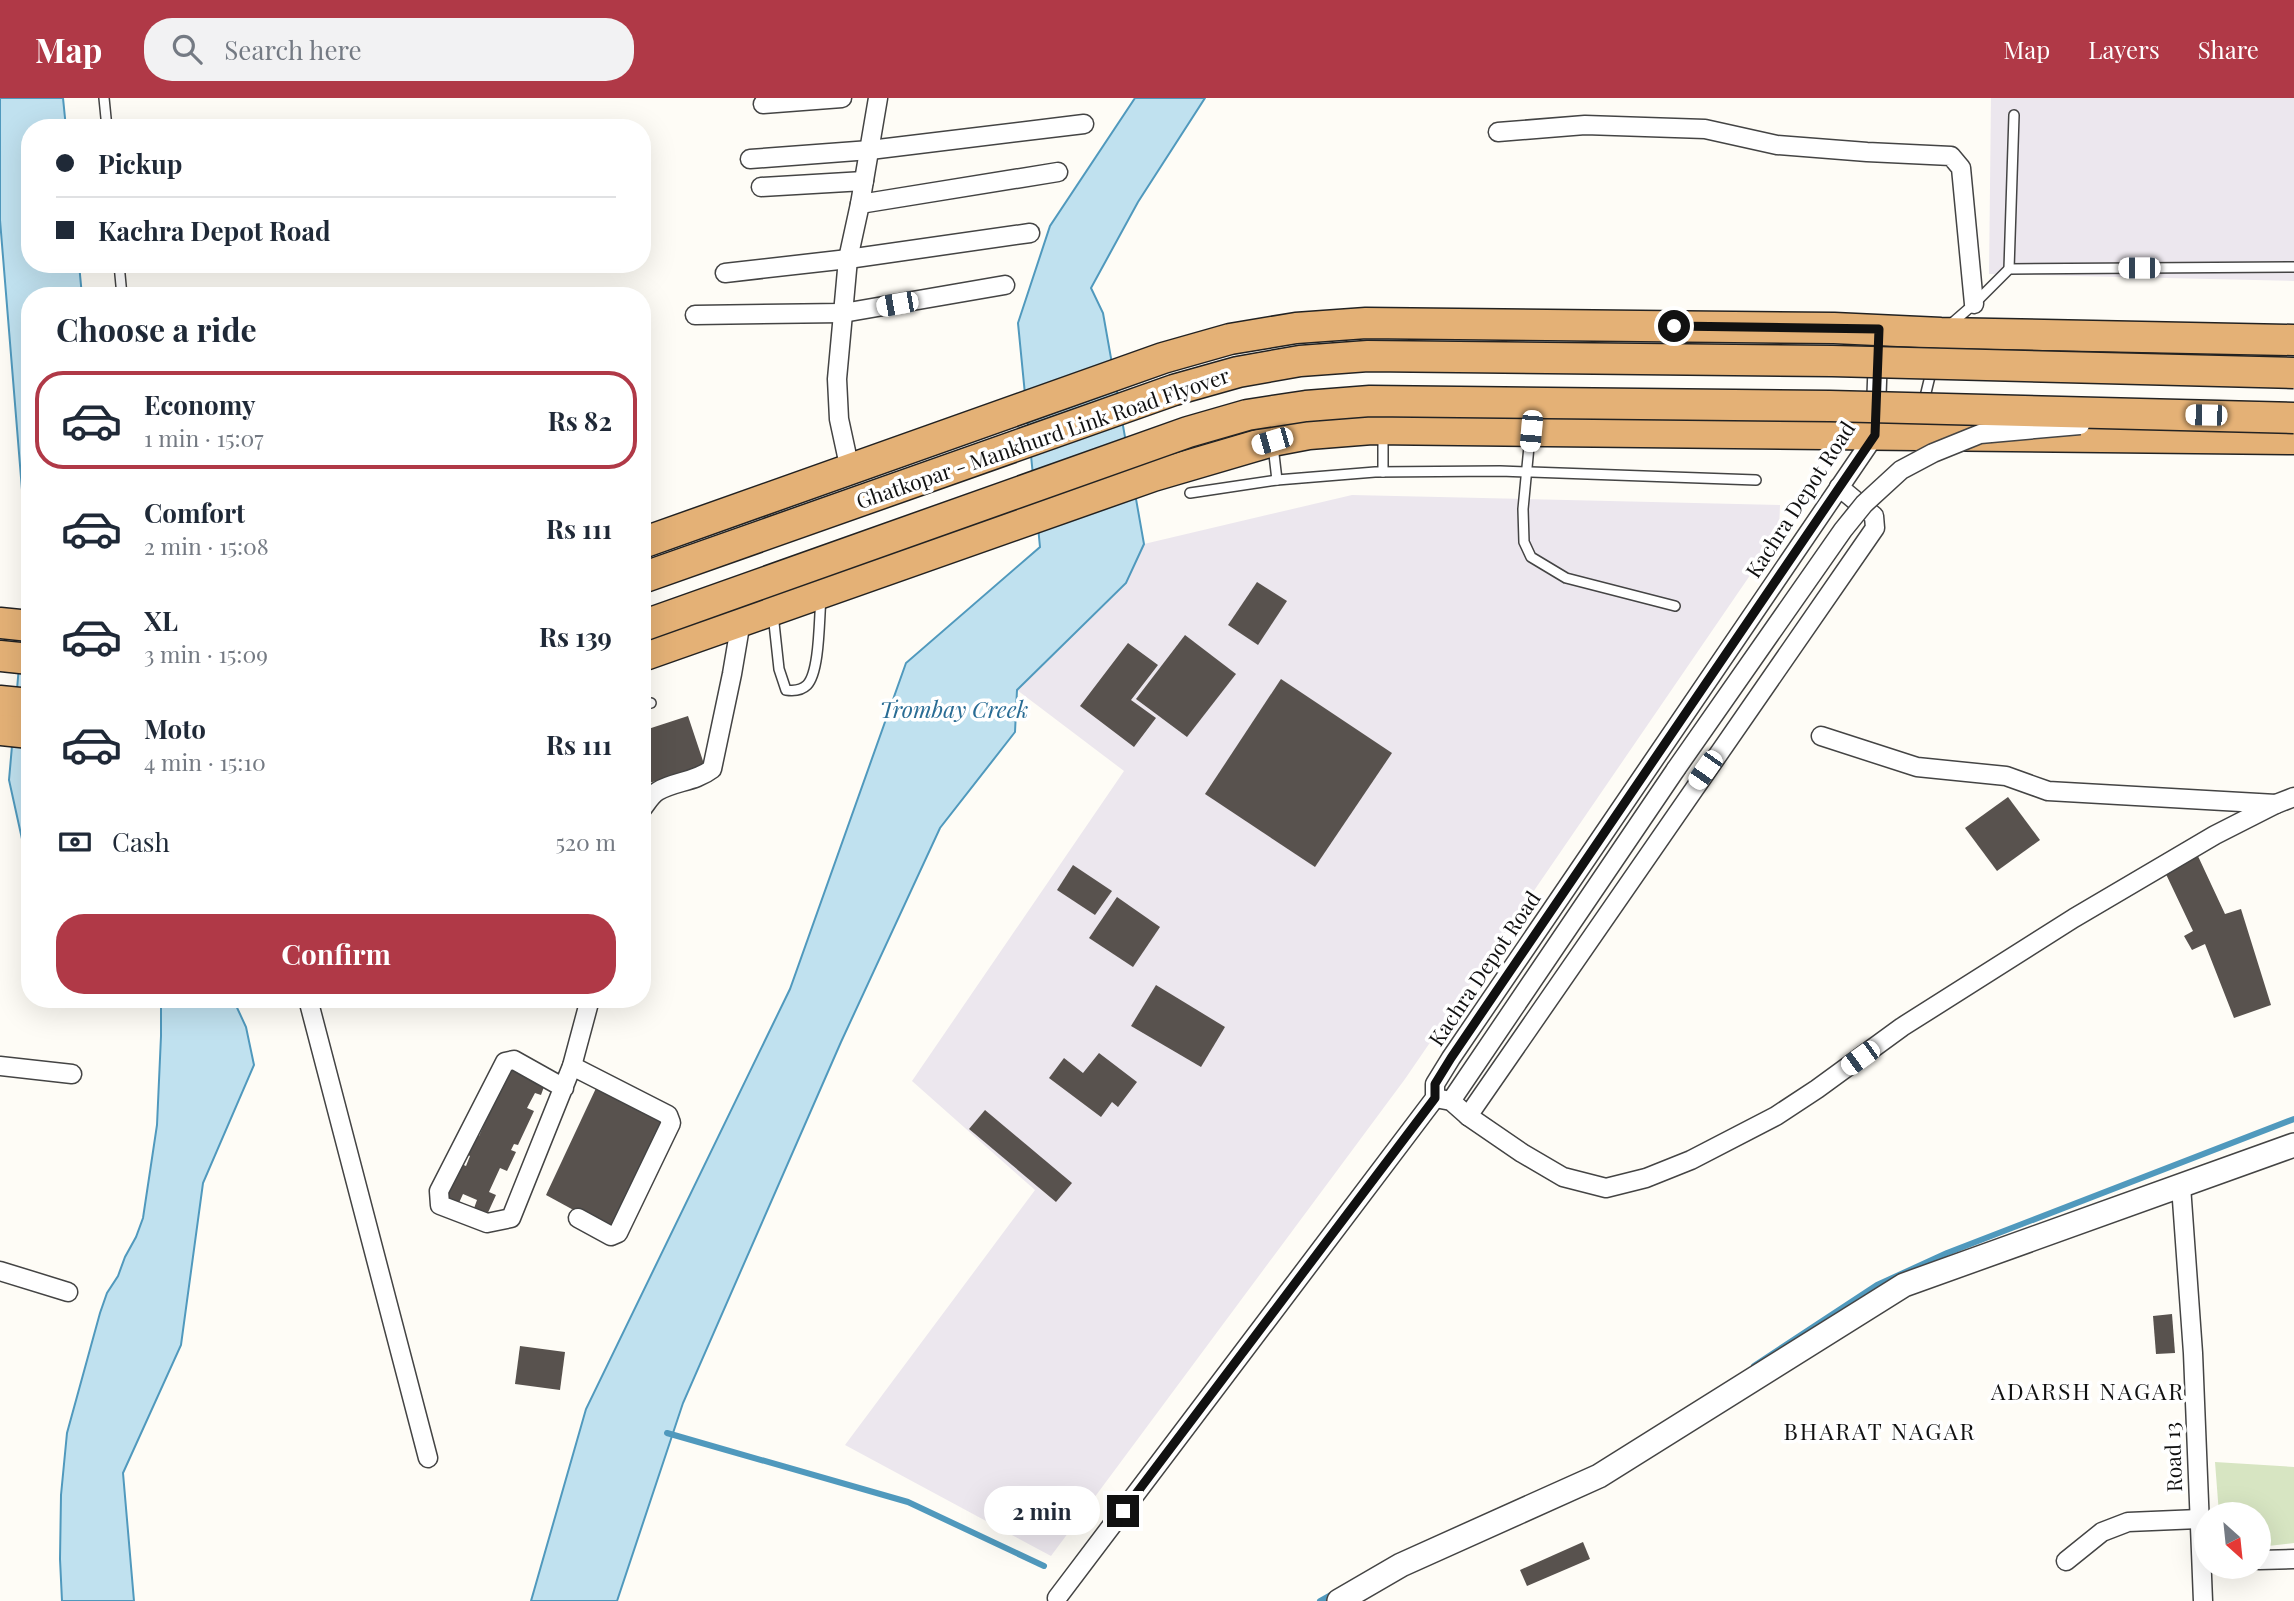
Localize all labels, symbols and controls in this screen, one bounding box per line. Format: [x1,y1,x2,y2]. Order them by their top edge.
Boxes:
search box [144,18,634,81]
text: Map [35,27,102,71]
icon: search [168,30,206,68]
text: Search here [224,32,362,67]
text: Map [2004,33,2050,65]
text: Layers [2088,33,2160,65]
text: Share [2198,33,2259,65]
text: Pickup [98,146,182,181]
text: Kachra Depot Road [98,213,331,248]
car [2119,258,2161,279]
car [875,290,920,318]
text: Choose a ride [56,307,257,350]
route start [1658,310,1690,342]
street label: Ghatkopar - Mankhurd Link Road Flyover [852,360,1233,514]
text: Economy [144,387,255,422]
icon: car [60,389,123,452]
text: Rs 82 [548,403,612,438]
car [2185,404,2228,426]
car [1519,409,1544,453]
street label: Kachra Depot Road [1738,415,1860,583]
text: 1 min · 15:07 [144,422,264,453]
car [1249,425,1296,457]
text: Comfort [144,495,245,530]
icon: car [60,497,123,560]
text: Rs 111 [546,511,612,546]
text: 2 min · 15:08 [144,530,269,561]
text: XL [144,603,178,638]
icon: car [60,605,123,668]
text: Rs 139 [539,619,612,654]
text: 3 min · 15:09 [144,638,268,669]
water label: Trombay Creek [880,693,1029,724]
text: Moto [144,711,206,746]
icon: car [60,713,123,776]
text: Rs 111 [546,727,612,762]
text: 4 min · 15:10 [144,746,266,777]
car [1685,747,1726,793]
icon: cash [56,823,94,861]
text: Cash [112,824,170,859]
text: 520 m [555,826,616,857]
street label: Kachra Depot Road [1421,885,1546,1051]
button: Confirm [56,914,616,994]
car [1837,1037,1884,1079]
district label: ADARSH NAGAR [1990,1375,2185,1406]
district label: BHARAT NAGAR [1784,1415,1976,1446]
street label: Road 13 [2157,1422,2187,1492]
callout: 2 min [983,1486,1098,1536]
text: 2 min [1012,1495,1072,1526]
route end [1107,1495,1139,1527]
north arrow [2194,1502,2272,1578]
map controls [2194,1502,2271,1579]

